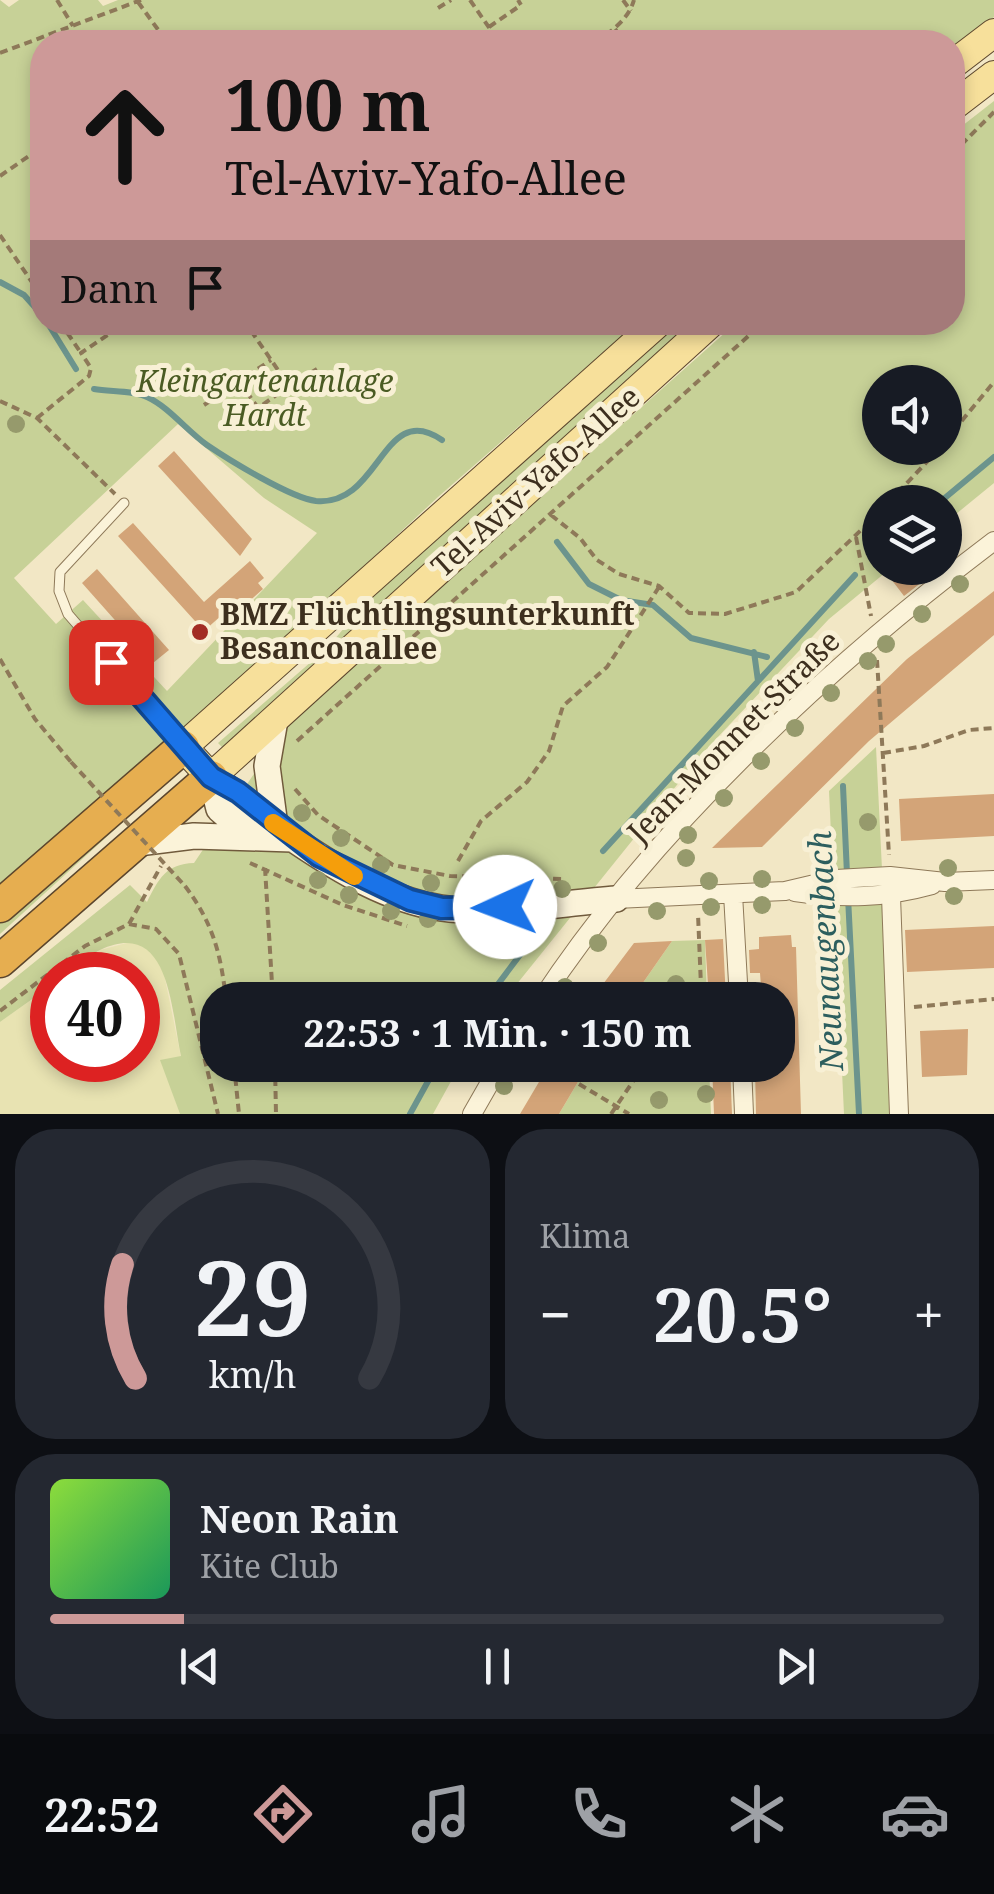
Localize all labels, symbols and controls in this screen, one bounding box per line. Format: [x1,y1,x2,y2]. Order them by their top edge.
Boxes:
text: 100 m [225,56,431,152]
icon: ahead [60,70,190,200]
text: Tel-Aviv-Yafo-Allee [225,147,627,208]
icon: arrive [178,260,233,315]
text: Dann [60,262,158,314]
park label: Kleingartenanlage Hardt [135,360,394,435]
map controls [862,365,962,585]
button: sound [862,365,962,465]
street label: Tel-Aviv-Yafo-Allee [422,376,648,586]
button: layers [862,485,962,585]
place label: BMZ Flüchtlingsunterkunft Besanconallee [220,593,635,668]
pin [69,620,154,705]
marker: BMZ Flüchtlingsunterkunft Besanconallee [189,621,211,643]
street label: Jean-Monnet-Straße [617,621,848,852]
icon: arrive [84,635,139,690]
water label: Neunaugenbach [797,830,852,1073]
position arrow [453,855,557,959]
speed limit sign: 40 [30,952,160,1082]
text: 22:53 · 1 Min. · 150 m [303,1006,692,1058]
text: Klima [540,1214,630,1257]
text: 29 [193,1225,311,1366]
text: 20.5° [653,1262,832,1364]
text: − [540,1276,571,1351]
text: + [913,1276,944,1351]
text: km/h [208,1350,296,1398]
text: Neon Rain [200,1492,399,1544]
text: Kite Club [200,1544,339,1587]
icon: previous [172,1639,227,1694]
icon: pause [470,1639,525,1694]
icon: next [768,1639,823,1694]
icon: directions [248,1779,318,1849]
icon: music [406,1779,476,1849]
icon: phone [564,1779,634,1849]
icon: climate [722,1779,792,1849]
icon: car [880,1779,950,1849]
text: 22:52 [44,1784,159,1845]

